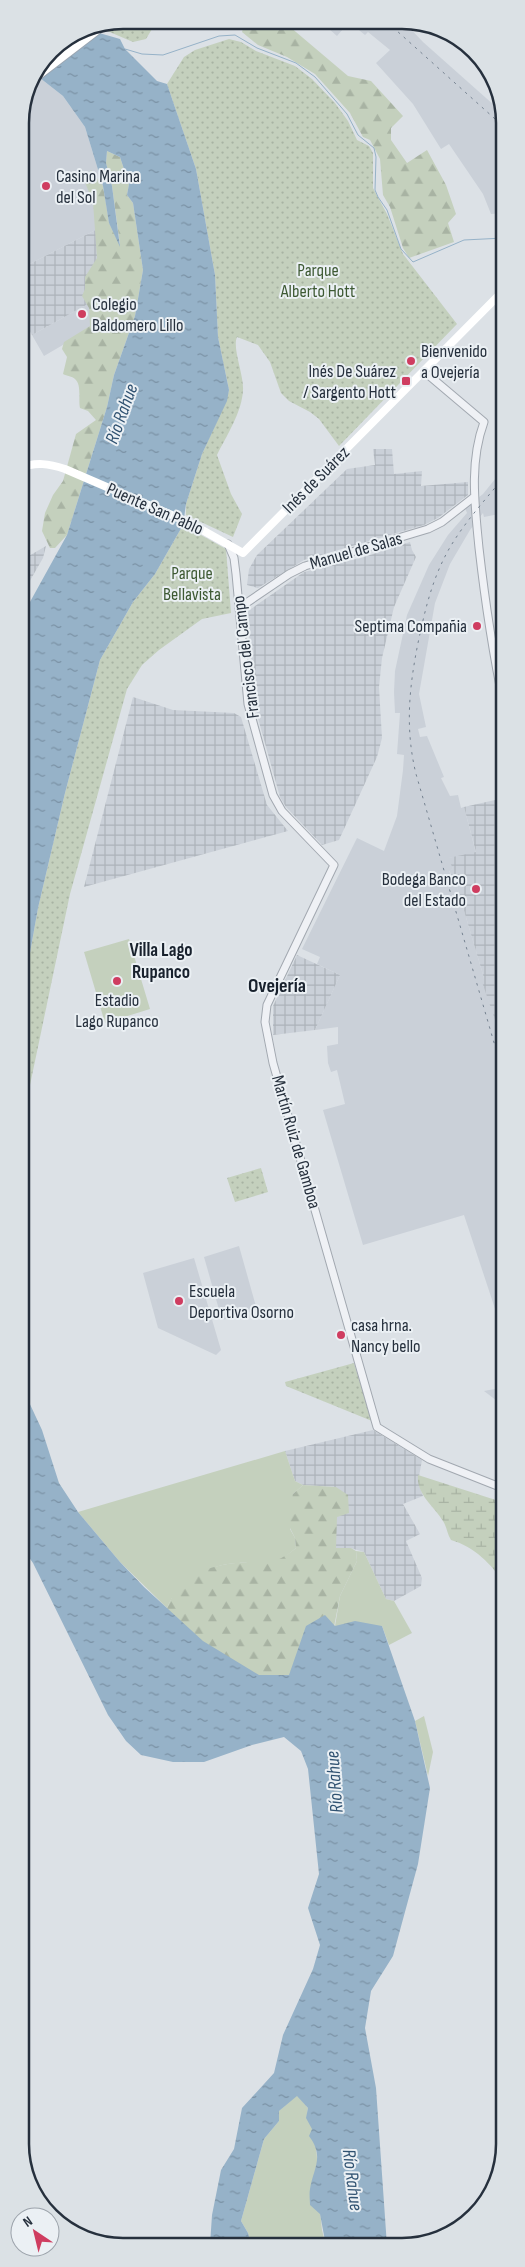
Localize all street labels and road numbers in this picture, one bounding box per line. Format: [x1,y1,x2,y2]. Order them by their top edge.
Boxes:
street label: Inés de Suárez [278,442,354,518]
street label: Puente San Pablo [103,478,207,540]
street label: Manuel de Salas [307,528,405,574]
street label: Francisco del Campo [228,594,264,720]
street label: Martín Ruiz de Gamboa [267,1073,325,1211]

